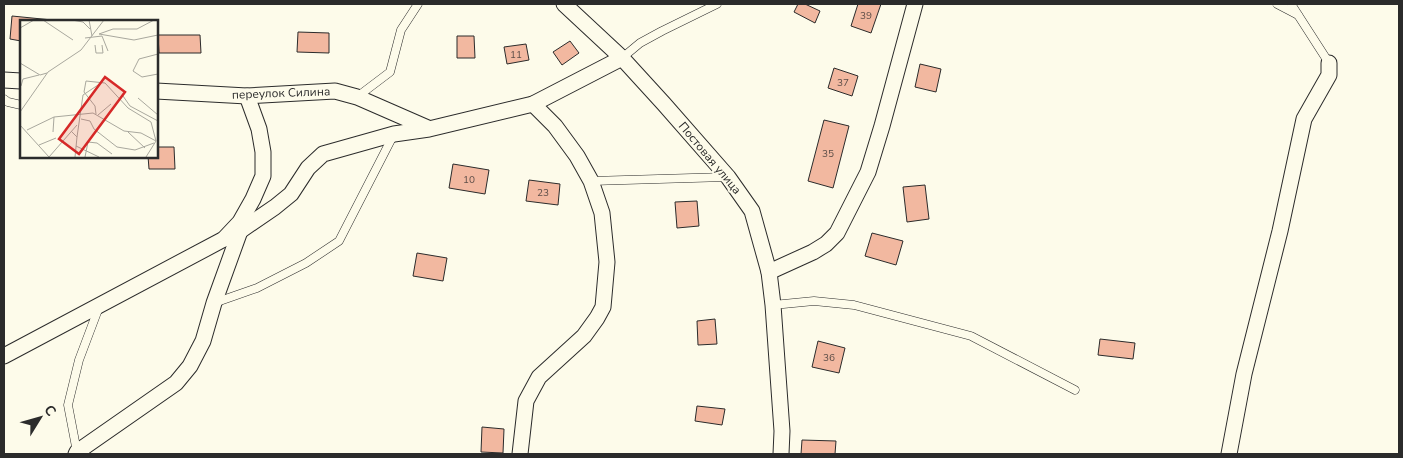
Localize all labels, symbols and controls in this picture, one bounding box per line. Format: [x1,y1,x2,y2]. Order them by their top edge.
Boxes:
house number: 39 [860,9,872,23]
inset map [20,20,158,158]
house number: 11 [510,48,522,62]
house number: 37 [837,76,849,90]
street label: переулок Силина [231,83,331,103]
street label: Постовая улица [675,118,745,198]
house number: 35 [822,147,834,161]
house number: 10 [463,173,475,187]
house number: 23 [537,186,549,200]
house number: 36 [823,351,835,365]
north arrow [15,393,65,443]
text: С [40,401,61,420]

